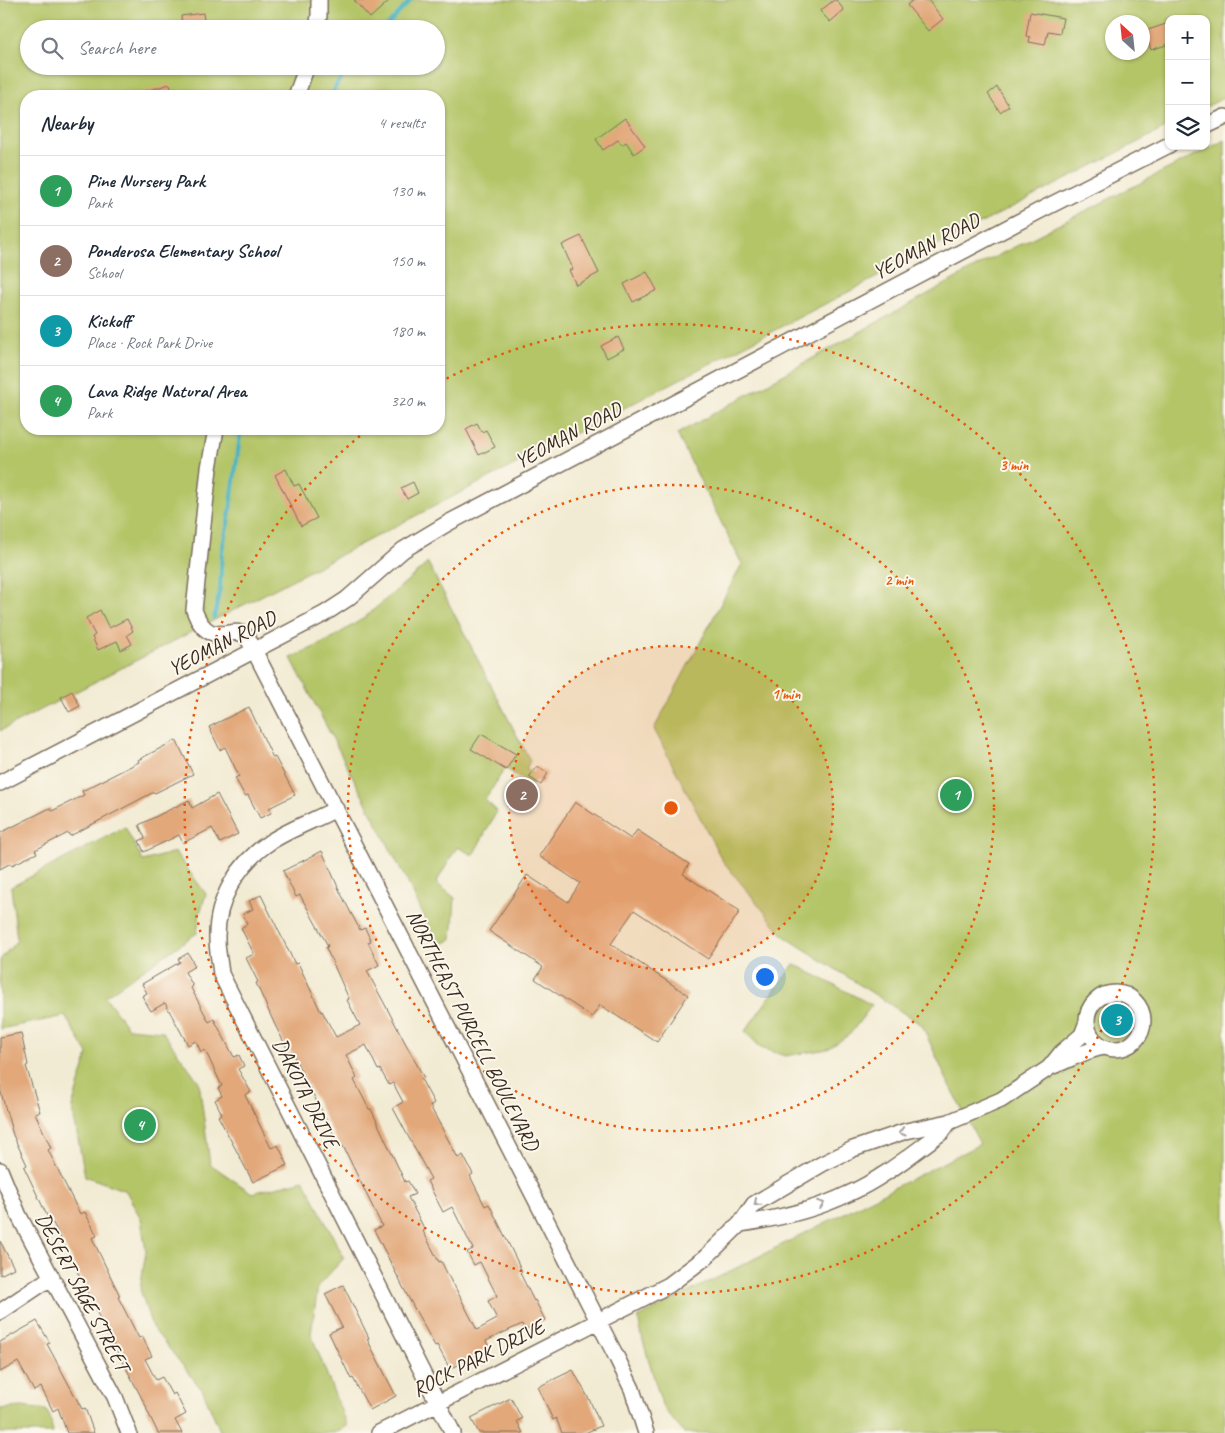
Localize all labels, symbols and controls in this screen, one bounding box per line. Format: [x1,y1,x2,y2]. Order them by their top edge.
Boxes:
north arrow [1105,15,1150,60]
map controls [1165,15,1210,150]
button: + [1165,15,1210,60]
search box [20,20,445,75]
icon: search [38,34,66,62]
text: Search here [78,36,155,60]
button: − [1165,60,1210,105]
button: layers [1165,105,1210,150]
text: Nearby [40,110,93,136]
text: 4 results [378,113,425,133]
text: Pine Nursery Park [87,169,205,193]
text: 1 [52,181,60,201]
text: 130 m [391,181,425,201]
text: Park [87,193,112,213]
street label: YEOMAN ROAD [868,206,986,285]
text: Ponderosa Elementary School [87,239,279,263]
text: 2 [52,251,60,271]
text: 150 m [391,251,425,271]
text: School [87,263,121,283]
text: Kickoff [87,309,131,333]
text: 3 [52,321,60,341]
text: 180 m [391,321,425,341]
text: Place · Rock Park Drive [87,333,212,353]
text: Lava Ridge Natural Area [87,379,247,403]
text: 4 [52,391,60,411]
text: 320 m [391,391,425,411]
street label: YEOMAN ROAD [510,395,628,474]
text: Park [87,403,112,423]
text: 3 min [1000,456,1029,475]
text: 2 min [885,571,914,590]
street label: YEOMAN ROAD [164,604,282,681]
text: 1 min [772,685,801,704]
pin: 2 [506,776,538,814]
pin: 1 [940,776,972,814]
centre of rings [662,799,680,817]
street label: NORTHEAST PURCELL BOULEVARD [401,905,546,1157]
your location [752,964,778,990]
pin: 3 [1101,1001,1133,1039]
street label: DAKOTA DRIVE [267,1034,346,1155]
pin: 4 [124,1106,156,1144]
one-way arrow [898,1127,906,1137]
one-way arrow [753,1198,762,1207]
one-way arrow [817,1200,825,1210]
street label: DESERT SAGE STREET [30,1208,138,1380]
street label: ROCK PARK DRIVE [408,1312,551,1402]

